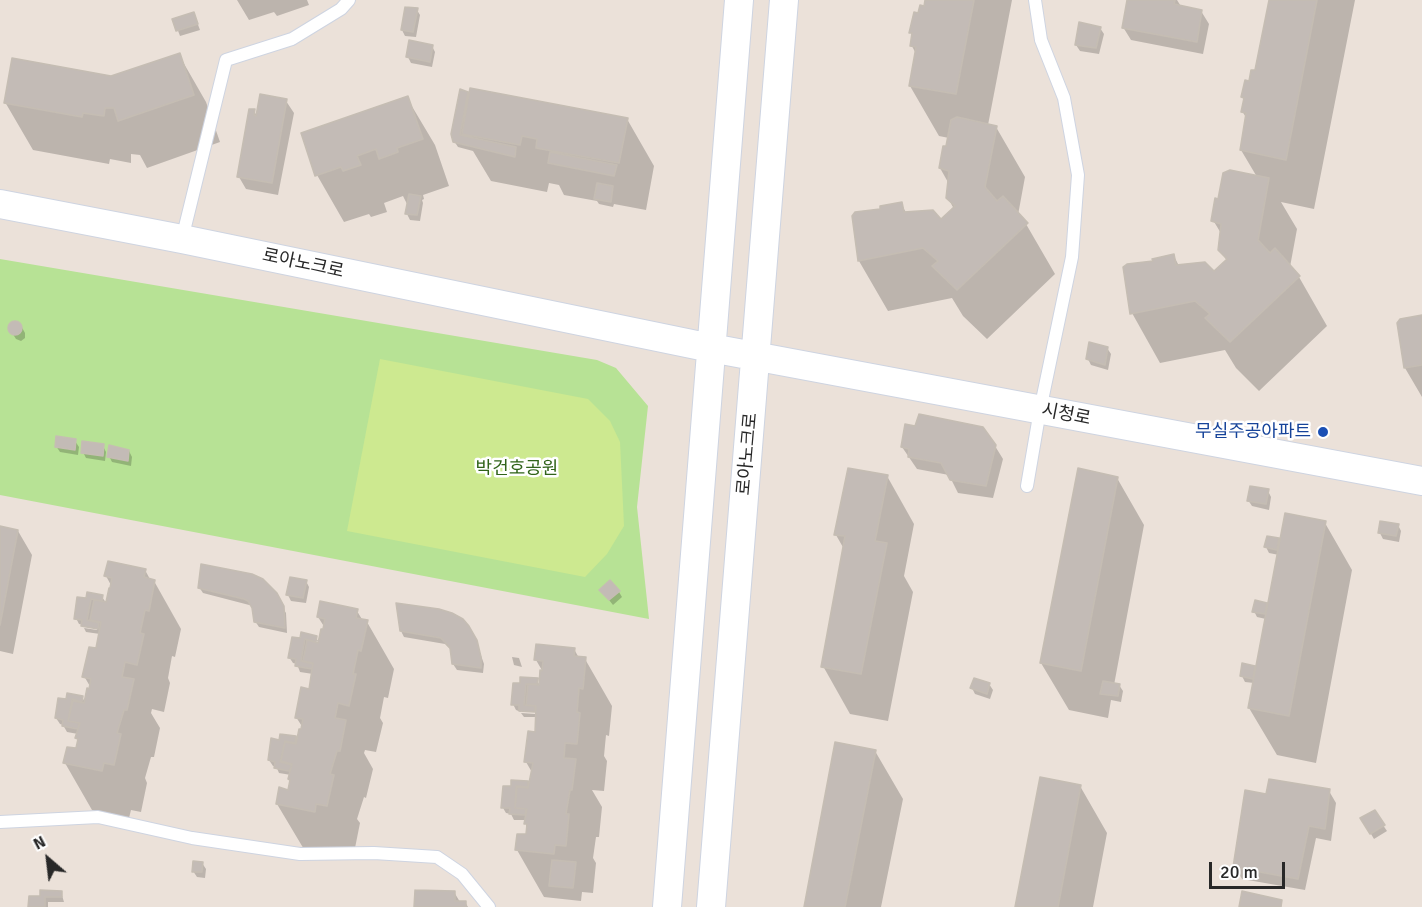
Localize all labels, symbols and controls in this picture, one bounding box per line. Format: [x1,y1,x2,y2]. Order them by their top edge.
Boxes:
street label: 로아노크로 [260,245,346,283]
street label: 시청로 [1040,400,1092,430]
street label: 로아노크로 [734,412,762,496]
place label: 무실주공아파트 [1195,421,1311,443]
marker: 무실주공아파트 [1316,425,1330,439]
park label: 박건호공원 [476,458,558,480]
north arrow [18,829,78,889]
text: N [30,832,49,855]
scale bar [1212,850,1288,888]
text: 20 m [1220,861,1258,883]

